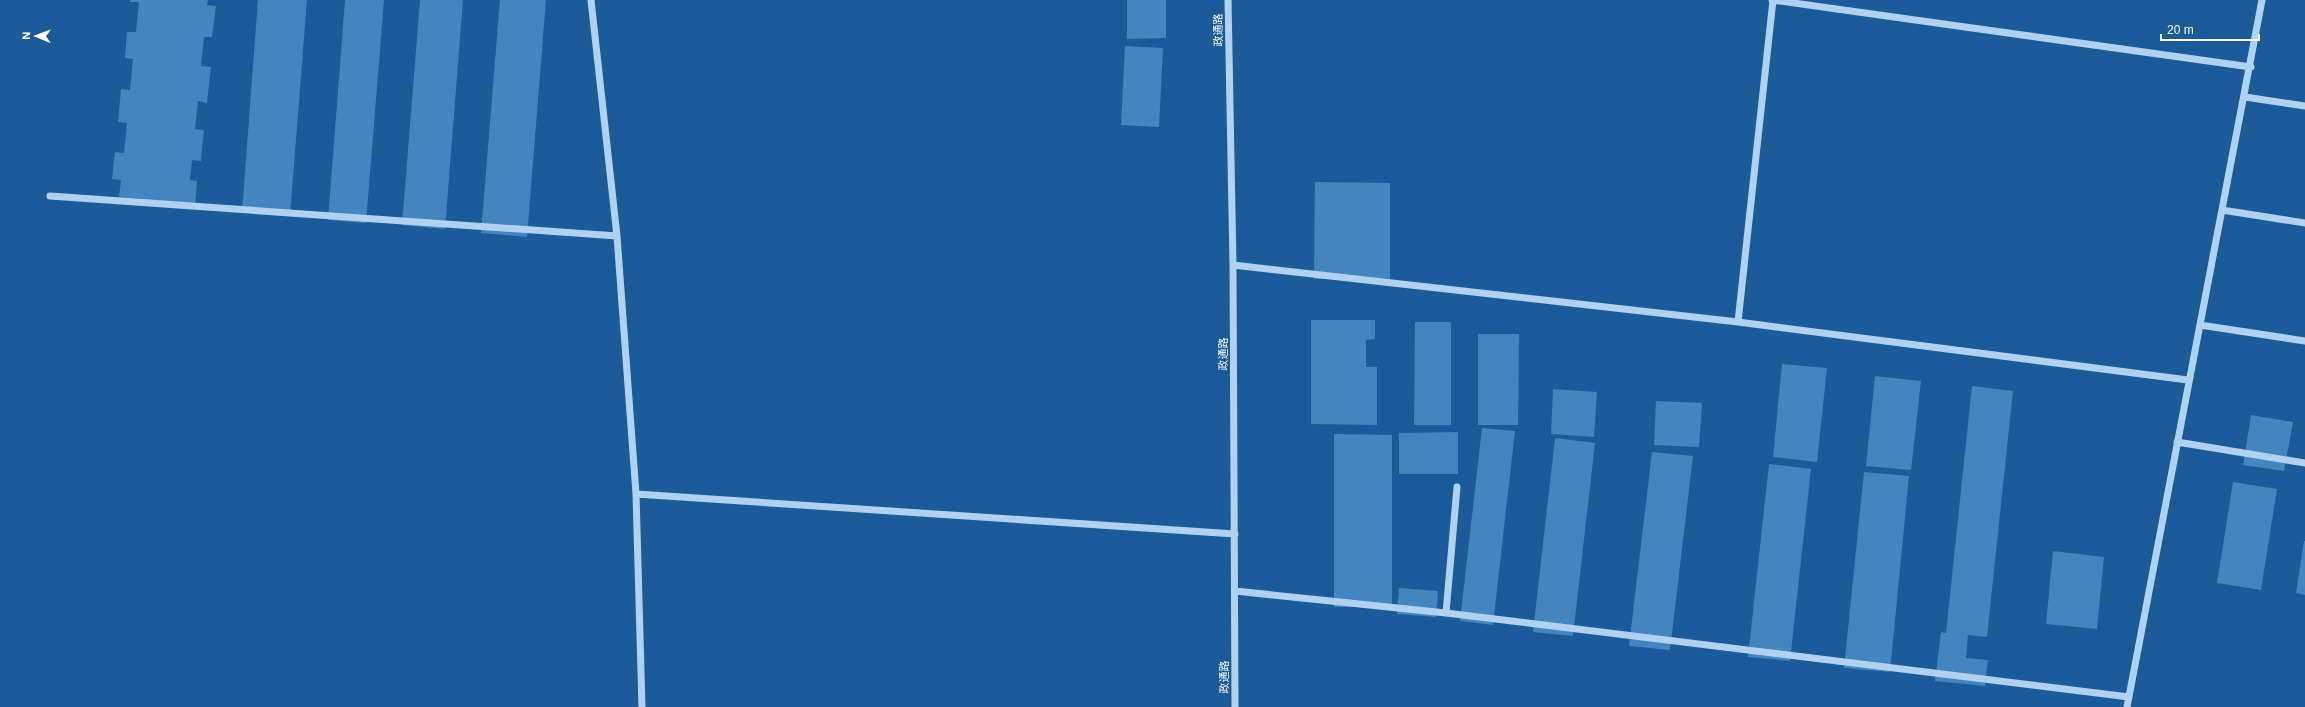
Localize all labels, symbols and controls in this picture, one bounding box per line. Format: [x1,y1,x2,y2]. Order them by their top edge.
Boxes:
street label: 政通路 [1212,13,1224,47]
north arrow [16,16,56,56]
scale bar [2161,16,2259,42]
text: 20 m [2167,23,2194,37]
text: N [20,32,32,40]
street label: 政通路 [1217,338,1229,371]
street label: 政通路 [1218,661,1230,694]

